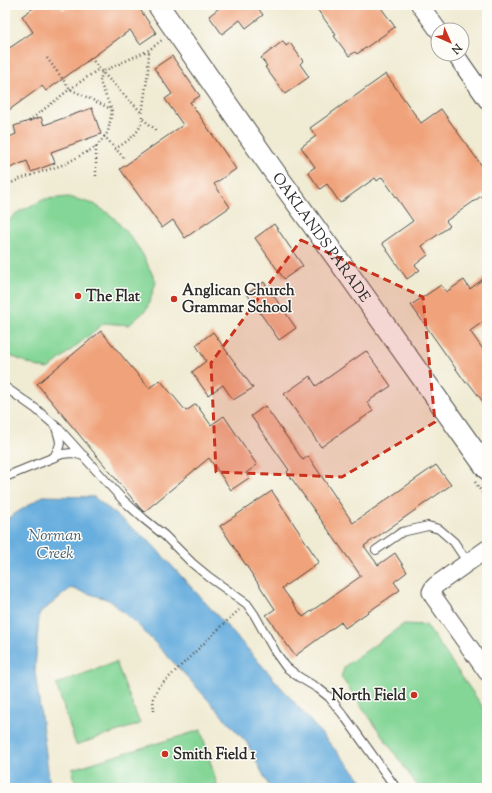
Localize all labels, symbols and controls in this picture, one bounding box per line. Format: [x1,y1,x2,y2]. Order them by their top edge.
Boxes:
north arrow [430,22,470,62]
text: N [447,39,466,57]
street label: OAKLANDS PARADE [266,169,374,307]
place label: Anglican Church Grammar School [182,281,295,319]
place label: The Flat [86,287,141,308]
marker: The Flat [73,291,83,301]
marker: Anglican Church Grammar School [169,294,179,304]
water label: Norman Creek [28,525,82,566]
place label: North Field [332,686,407,707]
marker: North Field [409,690,419,700]
place label: Smith Field 1 [173,745,257,766]
marker: Smith Field 1 [160,749,170,759]

